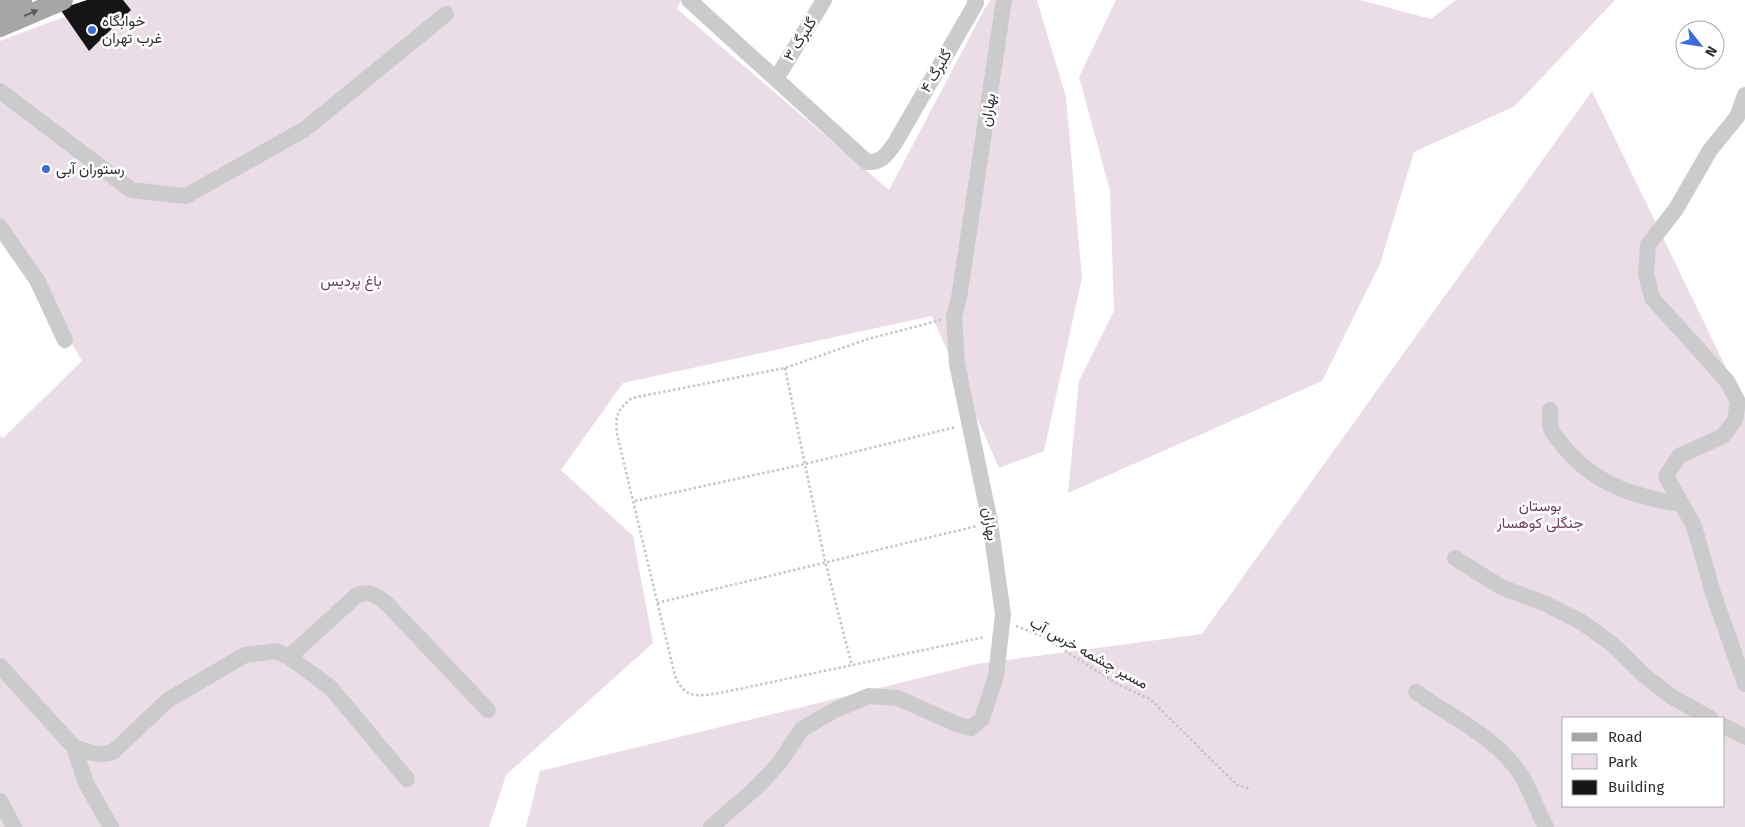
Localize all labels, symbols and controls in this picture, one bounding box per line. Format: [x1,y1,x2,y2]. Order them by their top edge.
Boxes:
one-way arrow [24,9,38,17]
place label: خوابگاه غرب تهران [102,12,162,47]
street label: گلبرگ ۳ [780,14,821,64]
north arrow [1675,20,1725,70]
marker: خوابگاه غرب تهران [86,24,98,36]
text: N [1701,43,1721,60]
street label: گلبرگ ۴ [917,46,956,96]
street label: بهاران [976,92,1000,128]
place label: رستوران آبی [56,160,125,179]
marker: رستوران آبی [40,163,52,175]
park label: باغ پردیس [320,272,382,292]
park label: بوستان جنگلی کوهسار [1496,497,1583,533]
street label: بهاران [978,506,1002,542]
street label: مسیر چشمه خرس آب [1026,613,1151,694]
legend [1562,717,1725,807]
text: Road [1608,728,1643,746]
text: Park [1608,753,1638,771]
text: Building [1608,778,1664,796]

